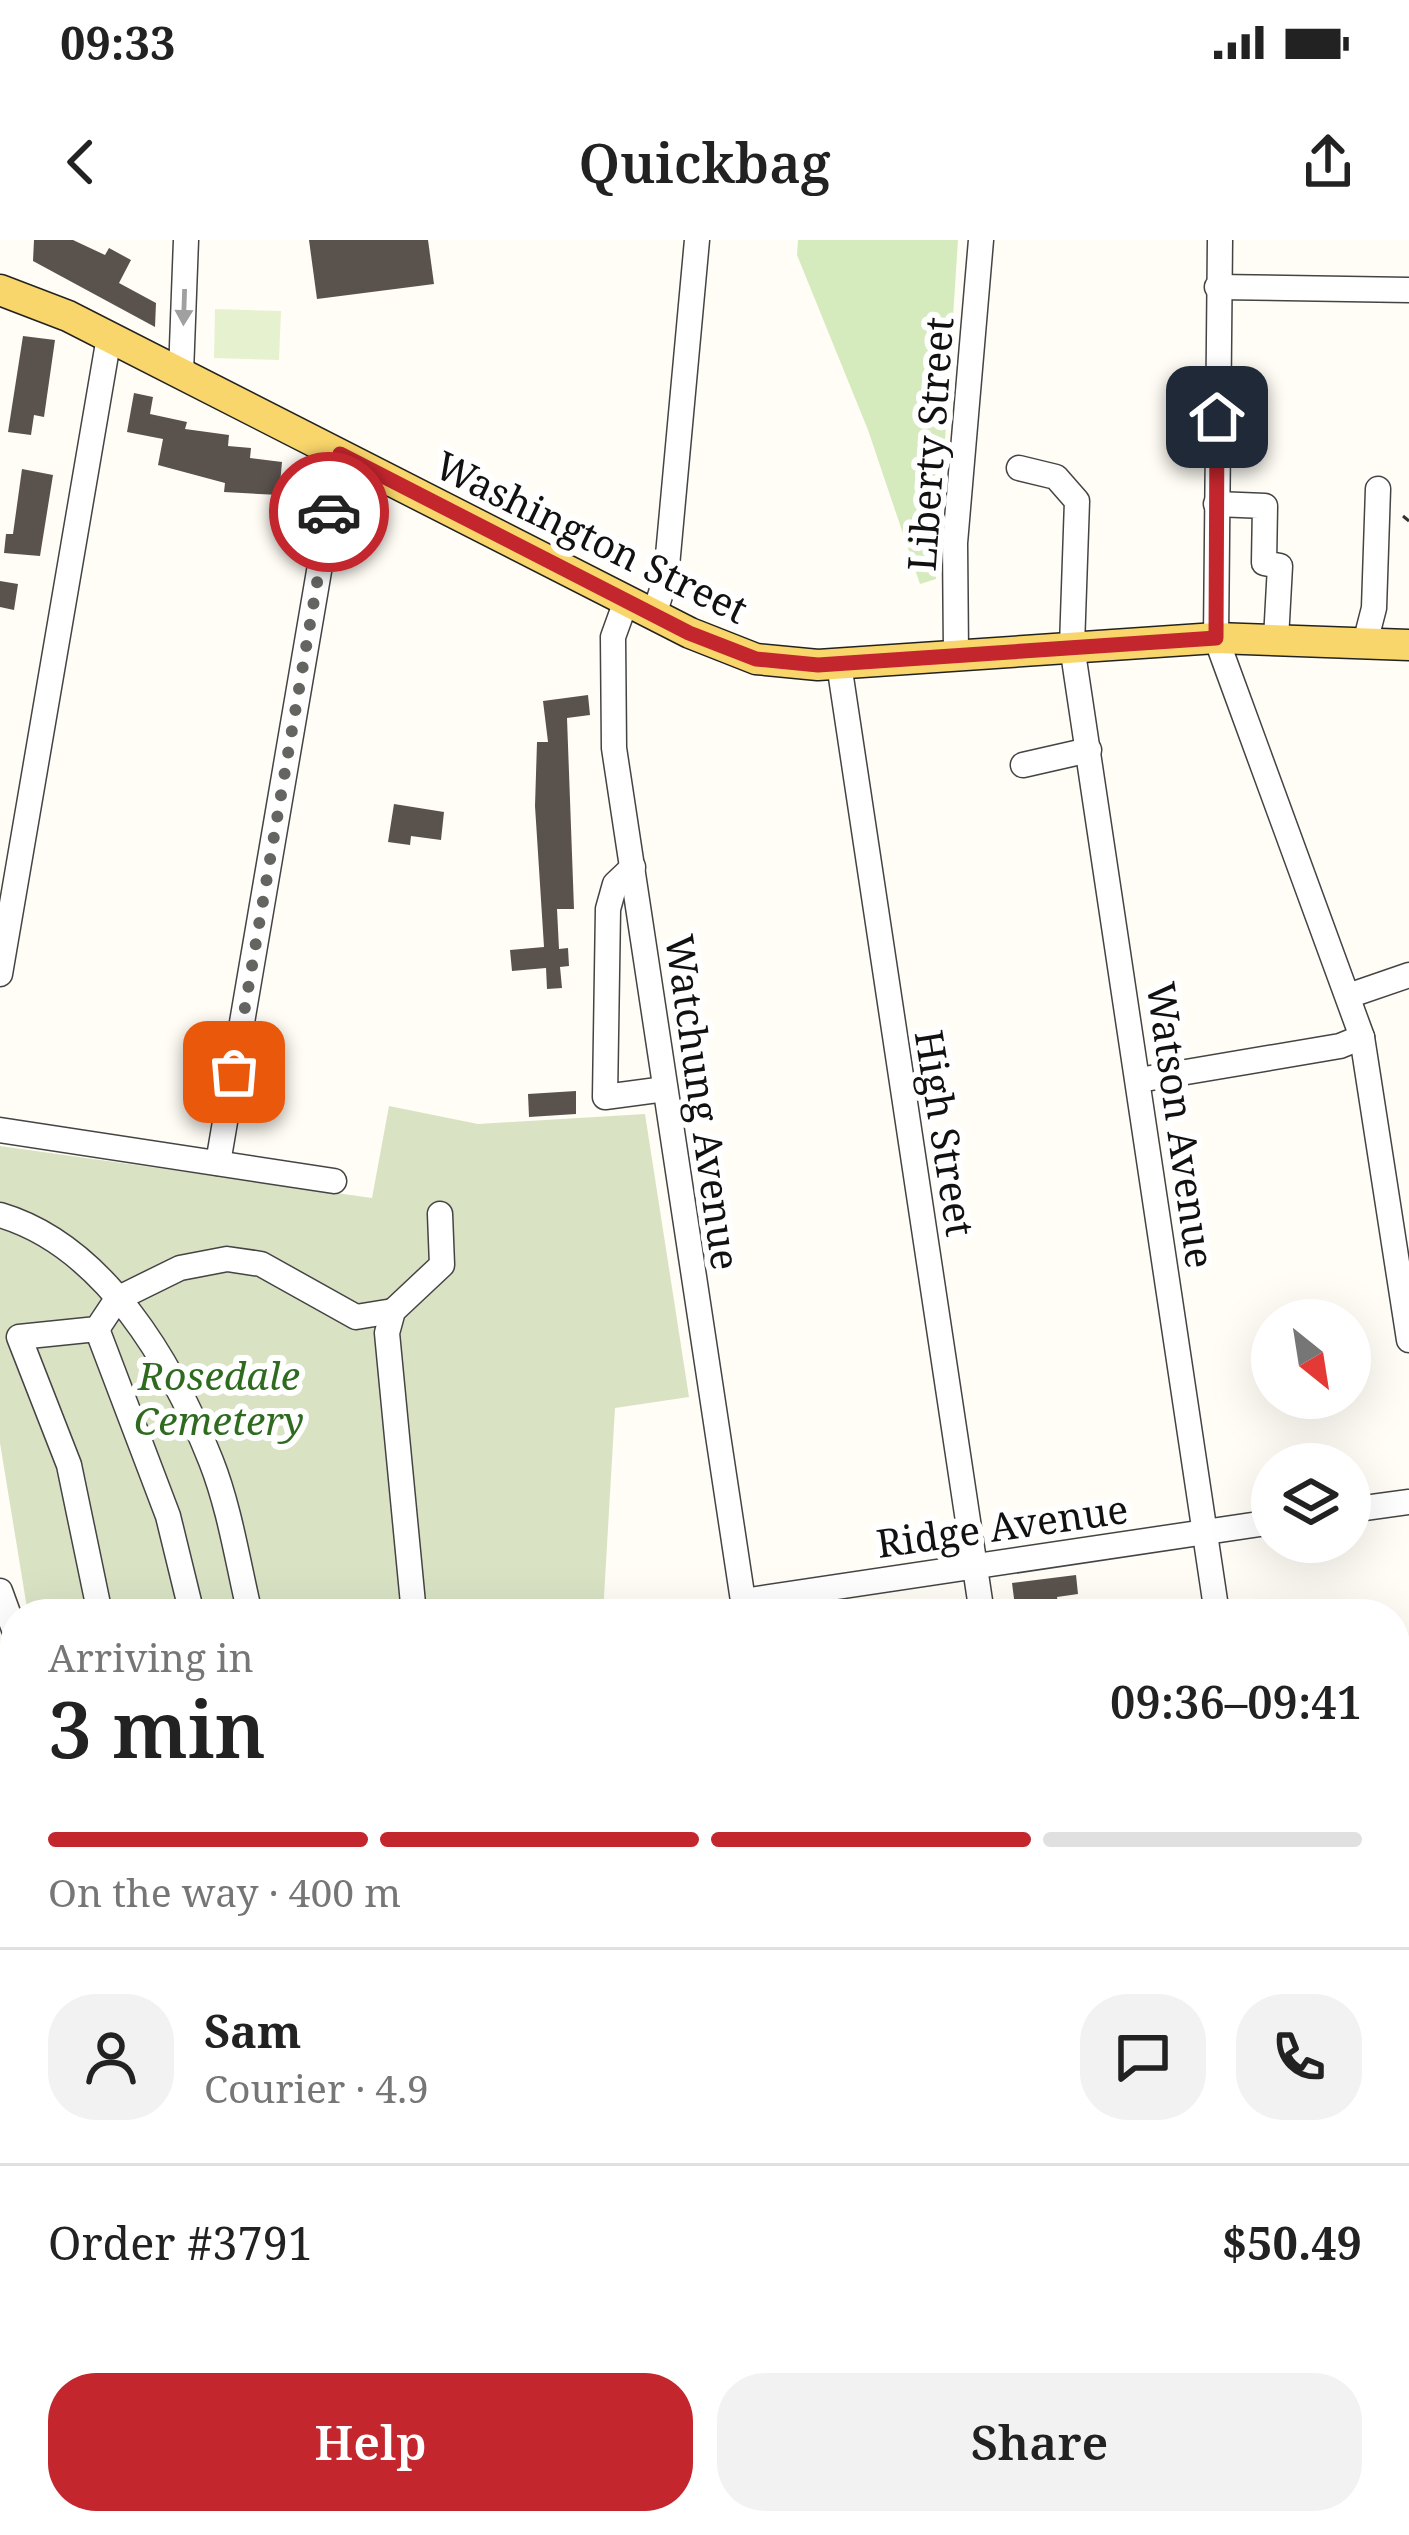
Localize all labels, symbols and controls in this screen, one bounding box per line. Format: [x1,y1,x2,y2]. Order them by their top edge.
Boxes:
text: 09:33 [60,12,175,73]
text: Quickbag [578,125,831,199]
icon: back [48,129,114,195]
icon: share [1295,129,1361,195]
one-way arrow [174,289,193,327]
street label: Liberty Street [894,315,964,573]
pin [1166,366,1268,468]
icon: home [1184,384,1250,450]
street label: Washington Street [427,437,757,635]
courier [269,452,389,572]
icon: car [296,479,362,545]
street label: Watchung Avenue [654,931,754,1273]
street label: Watson Avenue [1136,978,1228,1272]
pin [183,1021,285,1123]
street label: High Street [904,1026,988,1240]
icon: bag [201,1039,267,1105]
north arrow [1251,1299,1371,1419]
map controls [1251,1299,1371,1563]
park label: Rosedale Cemetery [134,1348,304,1446]
button: layers [1251,1443,1371,1563]
street label: Ridge Avenue [873,1481,1131,1569]
text: Arriving in [48,1630,254,1683]
text: 09:36–09:41 [1110,1671,1362,1732]
text: 3 min [48,1675,266,1781]
text: On the way · 400 m [48,1865,401,1918]
button: person [48,1994,174,2120]
button: chat [1080,1994,1206,2120]
button: phone [1236,1994,1362,2120]
text: Sam [204,2000,301,2061]
text: Courier · 4.9 [204,2061,429,2114]
text: Order #3791 [48,2212,313,2273]
text: $50.49 [1222,2212,1362,2273]
button: Help [48,2373,693,2511]
button: Share [717,2373,1362,2511]

